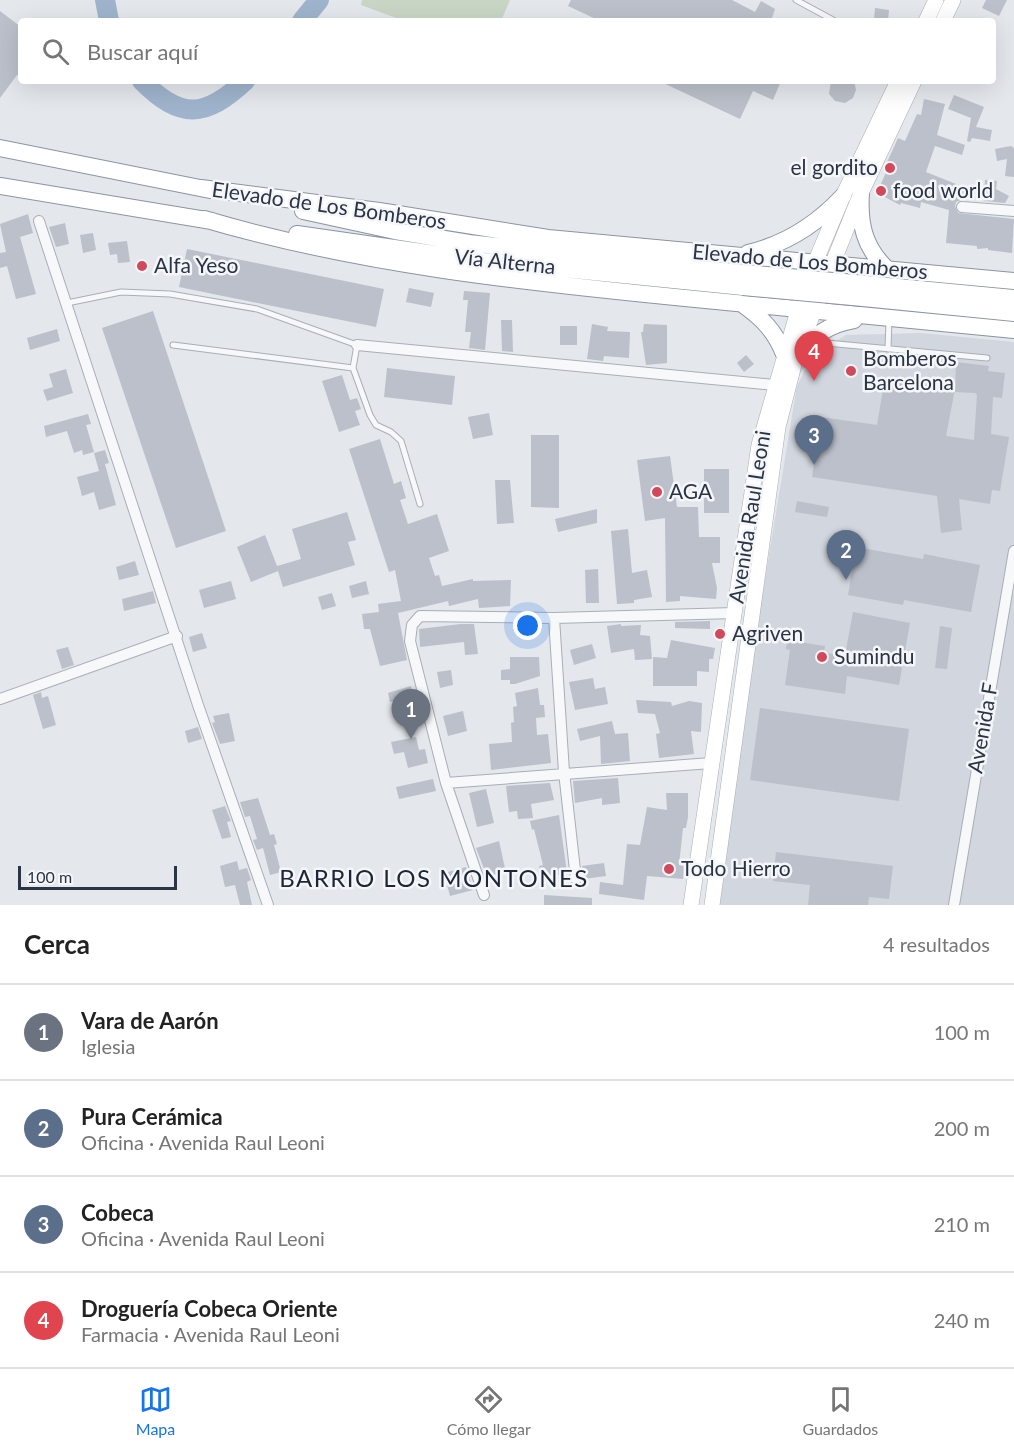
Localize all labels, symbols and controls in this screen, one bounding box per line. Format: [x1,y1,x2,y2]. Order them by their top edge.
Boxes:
search box [18,18,996,84]
icon: search [39,35,72,68]
text: Buscar aquí [87,38,198,65]
place label: el gordito [791,154,878,179]
marker: el gordito [883,161,897,175]
street label: Elevado de Los Bomberos [211,176,448,233]
place label: food world [893,177,993,202]
marker: food world [874,184,888,198]
street label: Elevado de Los Bomberos [691,238,929,283]
street label: Vía Alterna [453,243,557,278]
place label: Alfa Yeso [154,252,238,277]
marker: Alfa Yeso [135,259,149,273]
pin: 4 [794,332,834,381]
place label: Bomberos Barcelona [863,345,957,394]
marker: Bomberos Barcelona [844,364,858,378]
pin: 3 [794,416,834,465]
street label: Avenida Raul Leoni [723,429,775,605]
place label: AGA [669,478,713,503]
marker: AGA [650,485,664,499]
pin: 2 [826,530,866,580]
your location [513,611,542,640]
place label: Agriven [732,620,803,645]
marker: Agriven [713,627,727,641]
place label: Sumindu [834,643,914,668]
marker: Sumindu [815,650,829,664]
street label: Avenida F [961,681,1002,775]
pin: 1 [392,690,430,739]
place label: Todo Hierro [681,855,791,880]
marker: Todo Hierro [662,862,676,876]
scale bar [18,863,177,890]
district label: BARRIO LOS MONTONES [279,863,589,892]
text: 100 m [27,867,72,886]
text: Cerca [24,928,90,960]
text: 4 resultados [883,932,990,956]
text: Vara de Aarón [81,1007,219,1034]
text: 1 [38,1020,49,1044]
text: 100 m [934,1020,990,1044]
text: Iglesia [81,1034,135,1058]
text: Pura Cerámica [81,1103,223,1130]
text: 2 [38,1116,49,1140]
text: 200 m [934,1116,990,1140]
text: Oficina · Avenida Raul Leoni [81,1130,325,1154]
text: Cobeca [81,1199,154,1226]
text: 3 [38,1212,49,1236]
text: 210 m [934,1212,990,1236]
text: Oficina · Avenida Raul Leoni [81,1226,325,1250]
text: Droguería Cobeca Oriente [81,1295,338,1322]
text: 4 [38,1308,49,1332]
text: 240 m [934,1308,990,1332]
text: Farmacia · Avenida Raul Leoni [81,1322,340,1346]
tab: Mapa [136,1383,175,1438]
tab: Cómo llegar [447,1383,531,1438]
tab: Guardados [802,1383,878,1438]

